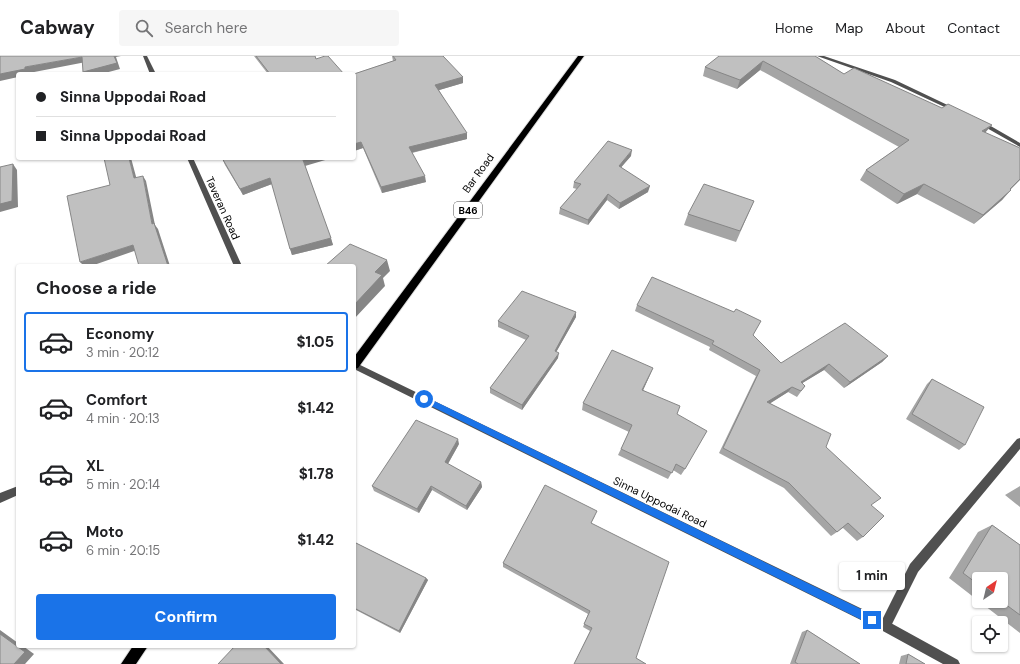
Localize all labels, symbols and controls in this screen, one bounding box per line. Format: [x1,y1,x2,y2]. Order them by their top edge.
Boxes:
search box [119,10,399,46]
text: Cabway [20,15,95,40]
icon: search [133,17,155,39]
text: Search here [165,18,247,38]
text: Home [775,19,813,37]
text: Map [835,19,863,37]
text: About [885,19,925,37]
text: Contact [947,19,1000,37]
text: Sinna Uppodai Road [60,87,206,107]
text: Sinna Uppodai Road [60,126,206,146]
street label: Bar Road [459,151,497,195]
street label: Taveran Road [203,174,243,242]
road number: B46 [454,202,482,218]
text: Choose a ride [36,276,157,300]
icon: car [38,324,74,360]
text: Economy [86,324,154,344]
text: $1.05 [296,332,334,352]
text: 3 min · 20:12 [86,344,159,361]
icon: car [38,390,74,426]
text: Comfort [86,390,147,410]
route start [415,390,433,408]
text: $1.42 [297,398,334,418]
text: 4 min · 20:13 [86,410,160,427]
icon: car [38,456,74,492]
text: XL [86,456,104,476]
text: $1.78 [299,464,334,484]
street label: Sinna Uppodai Road [611,473,709,531]
text: 5 min · 20:14 [86,476,160,493]
icon: car [38,522,74,558]
text: Moto [86,522,124,542]
text: $1.42 [297,530,334,550]
text: 6 min · 20:15 [86,542,160,559]
callout: 1 min [839,562,905,590]
text: 1 min [856,567,888,584]
north arrow [972,572,1008,608]
map controls [972,572,1008,652]
button: Confirm [36,594,336,640]
route end [863,611,881,629]
button: locate [972,616,1008,652]

